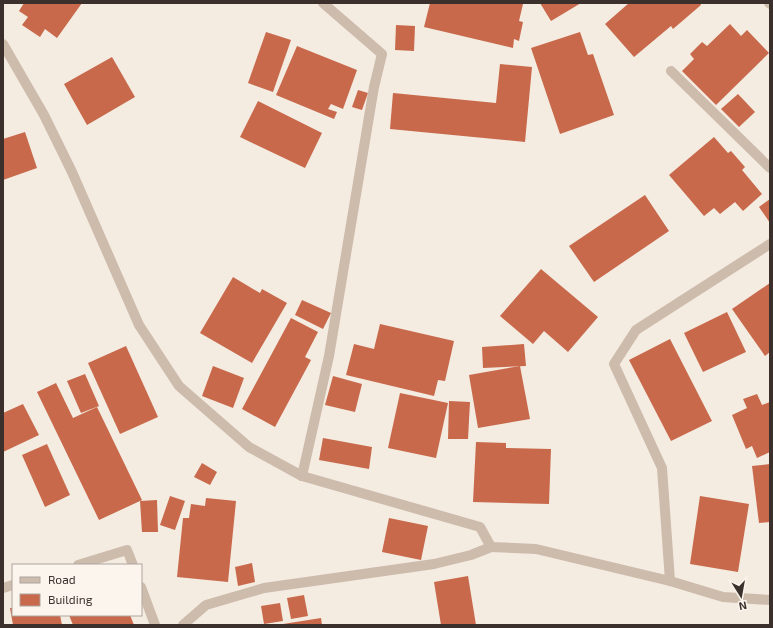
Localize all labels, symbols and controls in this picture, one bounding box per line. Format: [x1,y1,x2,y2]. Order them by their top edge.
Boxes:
legend [12,564,142,616]
text: Road [48,572,76,586]
north arrow [721,576,761,616]
text: Building [48,592,93,606]
text: N [738,599,748,613]

